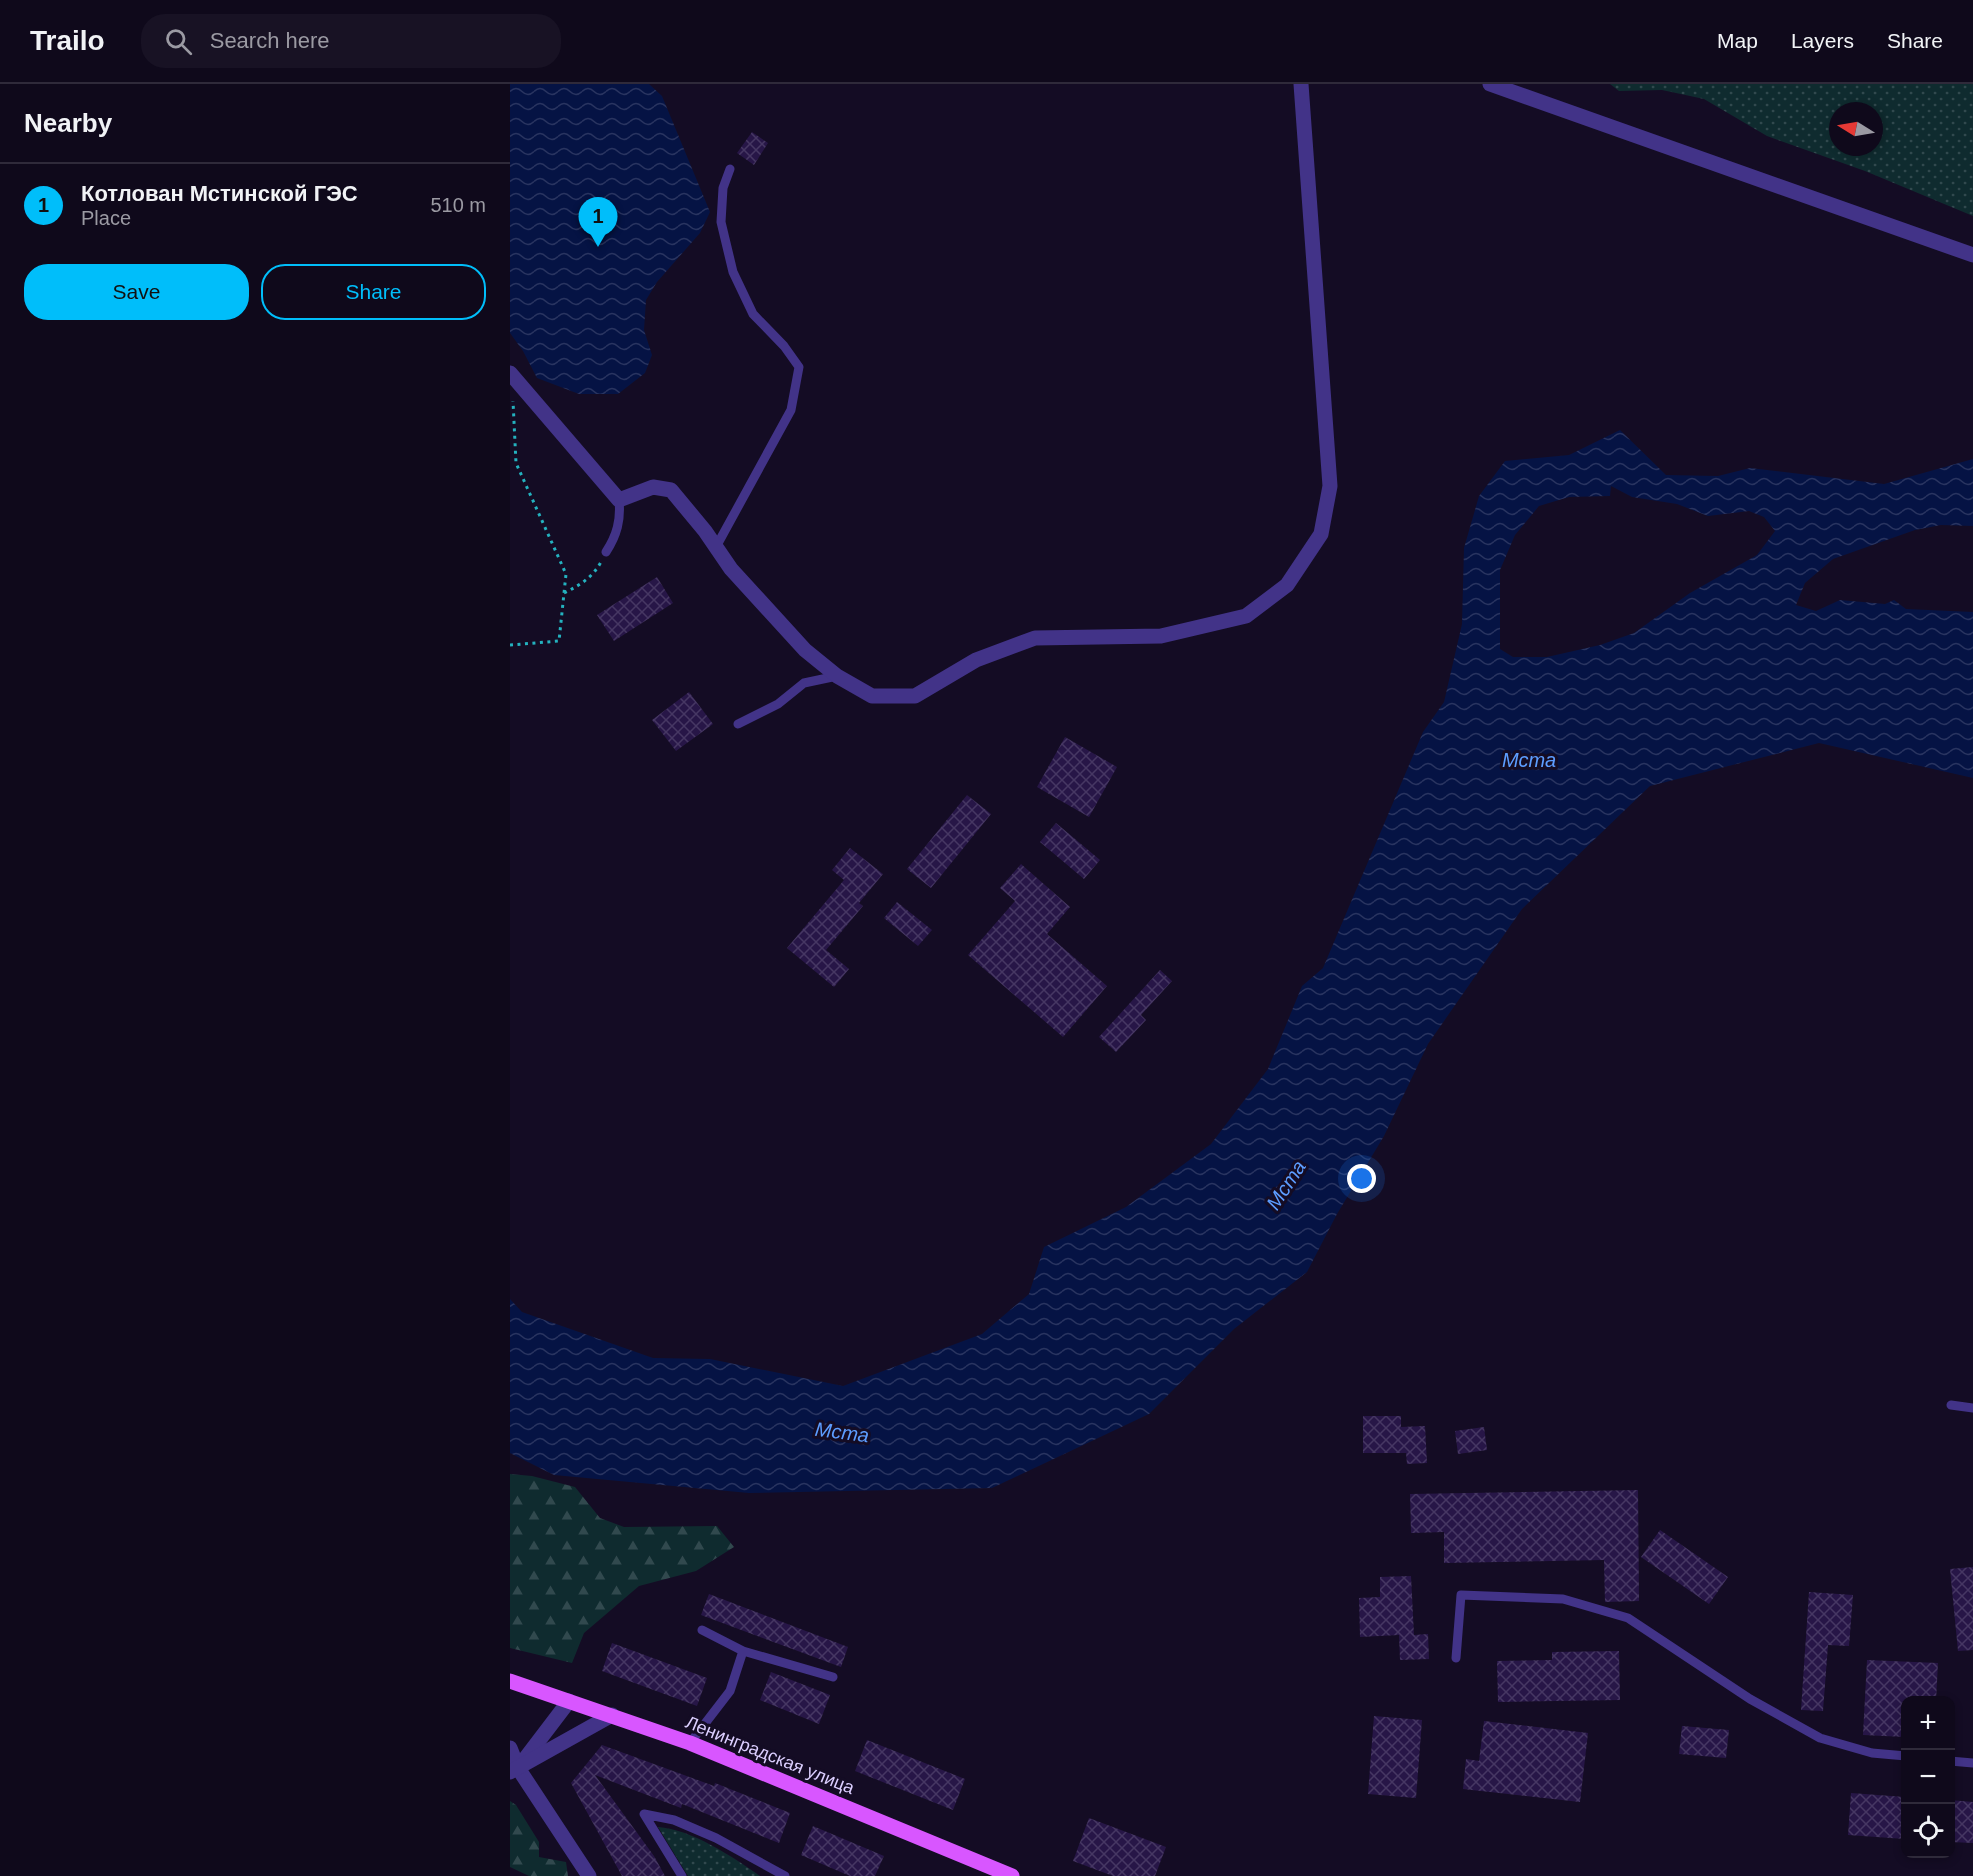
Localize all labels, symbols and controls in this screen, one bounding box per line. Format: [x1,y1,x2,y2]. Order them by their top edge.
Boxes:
search box [141,14,561,68]
text: Trailo [30,25,105,56]
icon: search [162,25,195,58]
text: Search here [210,28,330,53]
text: Map [1717,29,1758,52]
text: Layers [1791,29,1854,52]
text: Share [1887,29,1943,52]
north arrow [1829,102,1883,156]
text: Nearby [24,108,112,138]
text: Котлован Мстинской ГЭС [81,181,358,206]
text: 1 [38,194,49,216]
text: 510 m [430,194,486,216]
pin: 1 [578,198,617,247]
text: Place [81,207,131,229]
button: Save [24,264,249,320]
button: Share [261,264,486,320]
water label: Мста [1502,749,1556,771]
water label: Мста [1262,1156,1310,1214]
your location [1347,1164,1376,1193]
water label: Мста [814,1418,870,1446]
map controls [1901,1696,1955,1858]
button: + [1901,1696,1955,1750]
street label: Ленинградская улица [683,1712,858,1798]
button: − [1901,1750,1955,1804]
button: locate [1901,1804,1955,1858]

